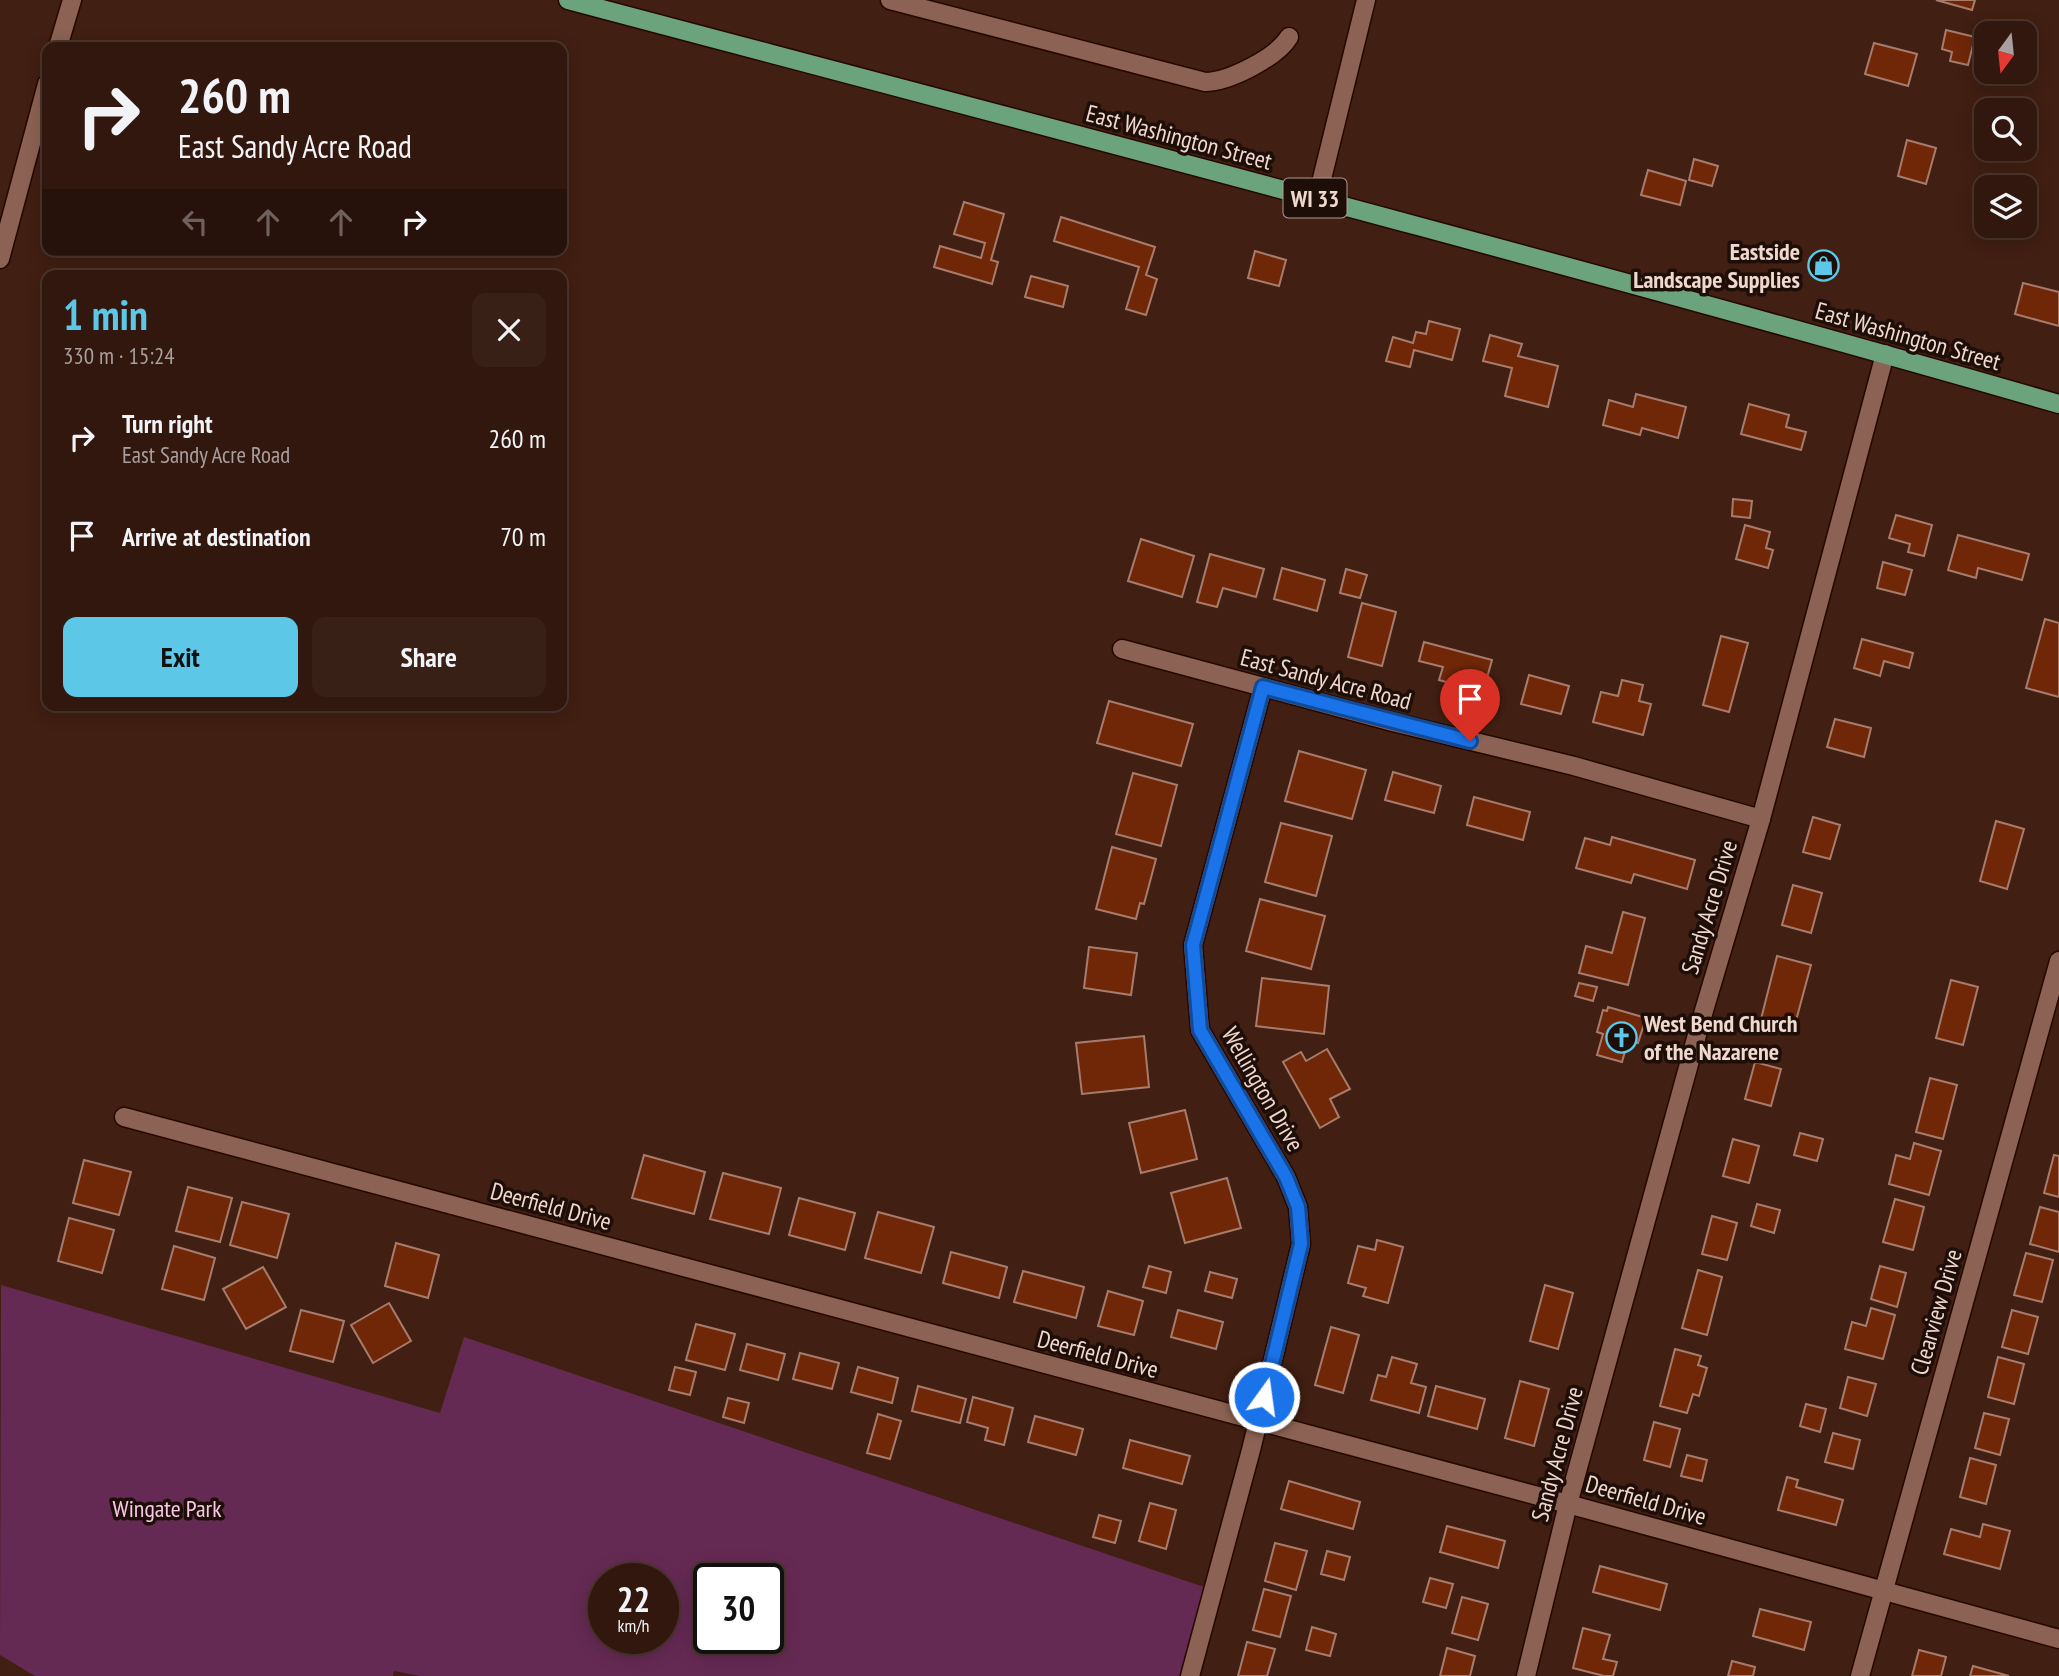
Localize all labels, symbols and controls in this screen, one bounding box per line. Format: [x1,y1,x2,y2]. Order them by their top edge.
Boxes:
north arrow [1974,21,2037,84]
map controls [1974,21,2037,238]
text: 260 m [178,63,291,127]
icon: right [63,70,154,161]
street label: East Washington Street [1083,97,1276,177]
button: search [1974,98,2037,161]
text: East Sandy Acre Road [178,125,412,167]
button: layers [1974,175,2037,238]
road number: WI 33 [1284,178,1346,218]
icon: left [176,203,214,241]
icon: ahead [249,203,287,241]
icon: ahead [322,203,360,241]
icon: right [395,203,433,241]
place label: Eastside Landscape Supplies [1633,236,1800,295]
shop icon: Eastside Landscape Supplies [1806,248,1840,282]
text: 1 min [63,287,148,342]
button: close [472,293,546,367]
street label: East Washington Street [1812,295,2004,377]
text: 330 m · 15:24 [63,341,175,370]
text: Turn right [122,407,213,440]
icon: right [63,419,101,457]
text: 260 m [488,422,546,455]
text: East Sandy Acre Road [122,440,290,469]
icon: arrive [63,517,101,555]
text: Arrive at destination [122,520,311,553]
text: 70 m [500,520,546,553]
button: Exit [63,617,298,697]
button: Share [312,617,546,697]
street label: East Sandy Acre Road [1237,641,1415,717]
pin [1440,669,1500,741]
icon: arrive [1451,680,1489,718]
street label: Sandy Acre Drive [1674,836,1744,978]
place label: West Bend Church of the Nazarene [1643,1008,1797,1067]
church icon: West Bend Church of the Nazarene [1604,1020,1638,1054]
street label: Wellington Drive [1215,1021,1311,1157]
street label: Deerfield Drive [487,1175,615,1237]
street label: Clearview Drive [1903,1246,1969,1378]
street label: Deerfield Drive [1034,1323,1162,1385]
position arrow [1227,1360,1301,1434]
street label: Sandy Acre Drive [1524,1383,1590,1525]
street label: Deerfield Drive [1582,1468,1710,1532]
park label: Wingate Park [113,1493,222,1524]
speed limit sign: 30 [693,1563,784,1654]
text: 22 [617,1576,650,1622]
text: km/h [618,1614,649,1637]

